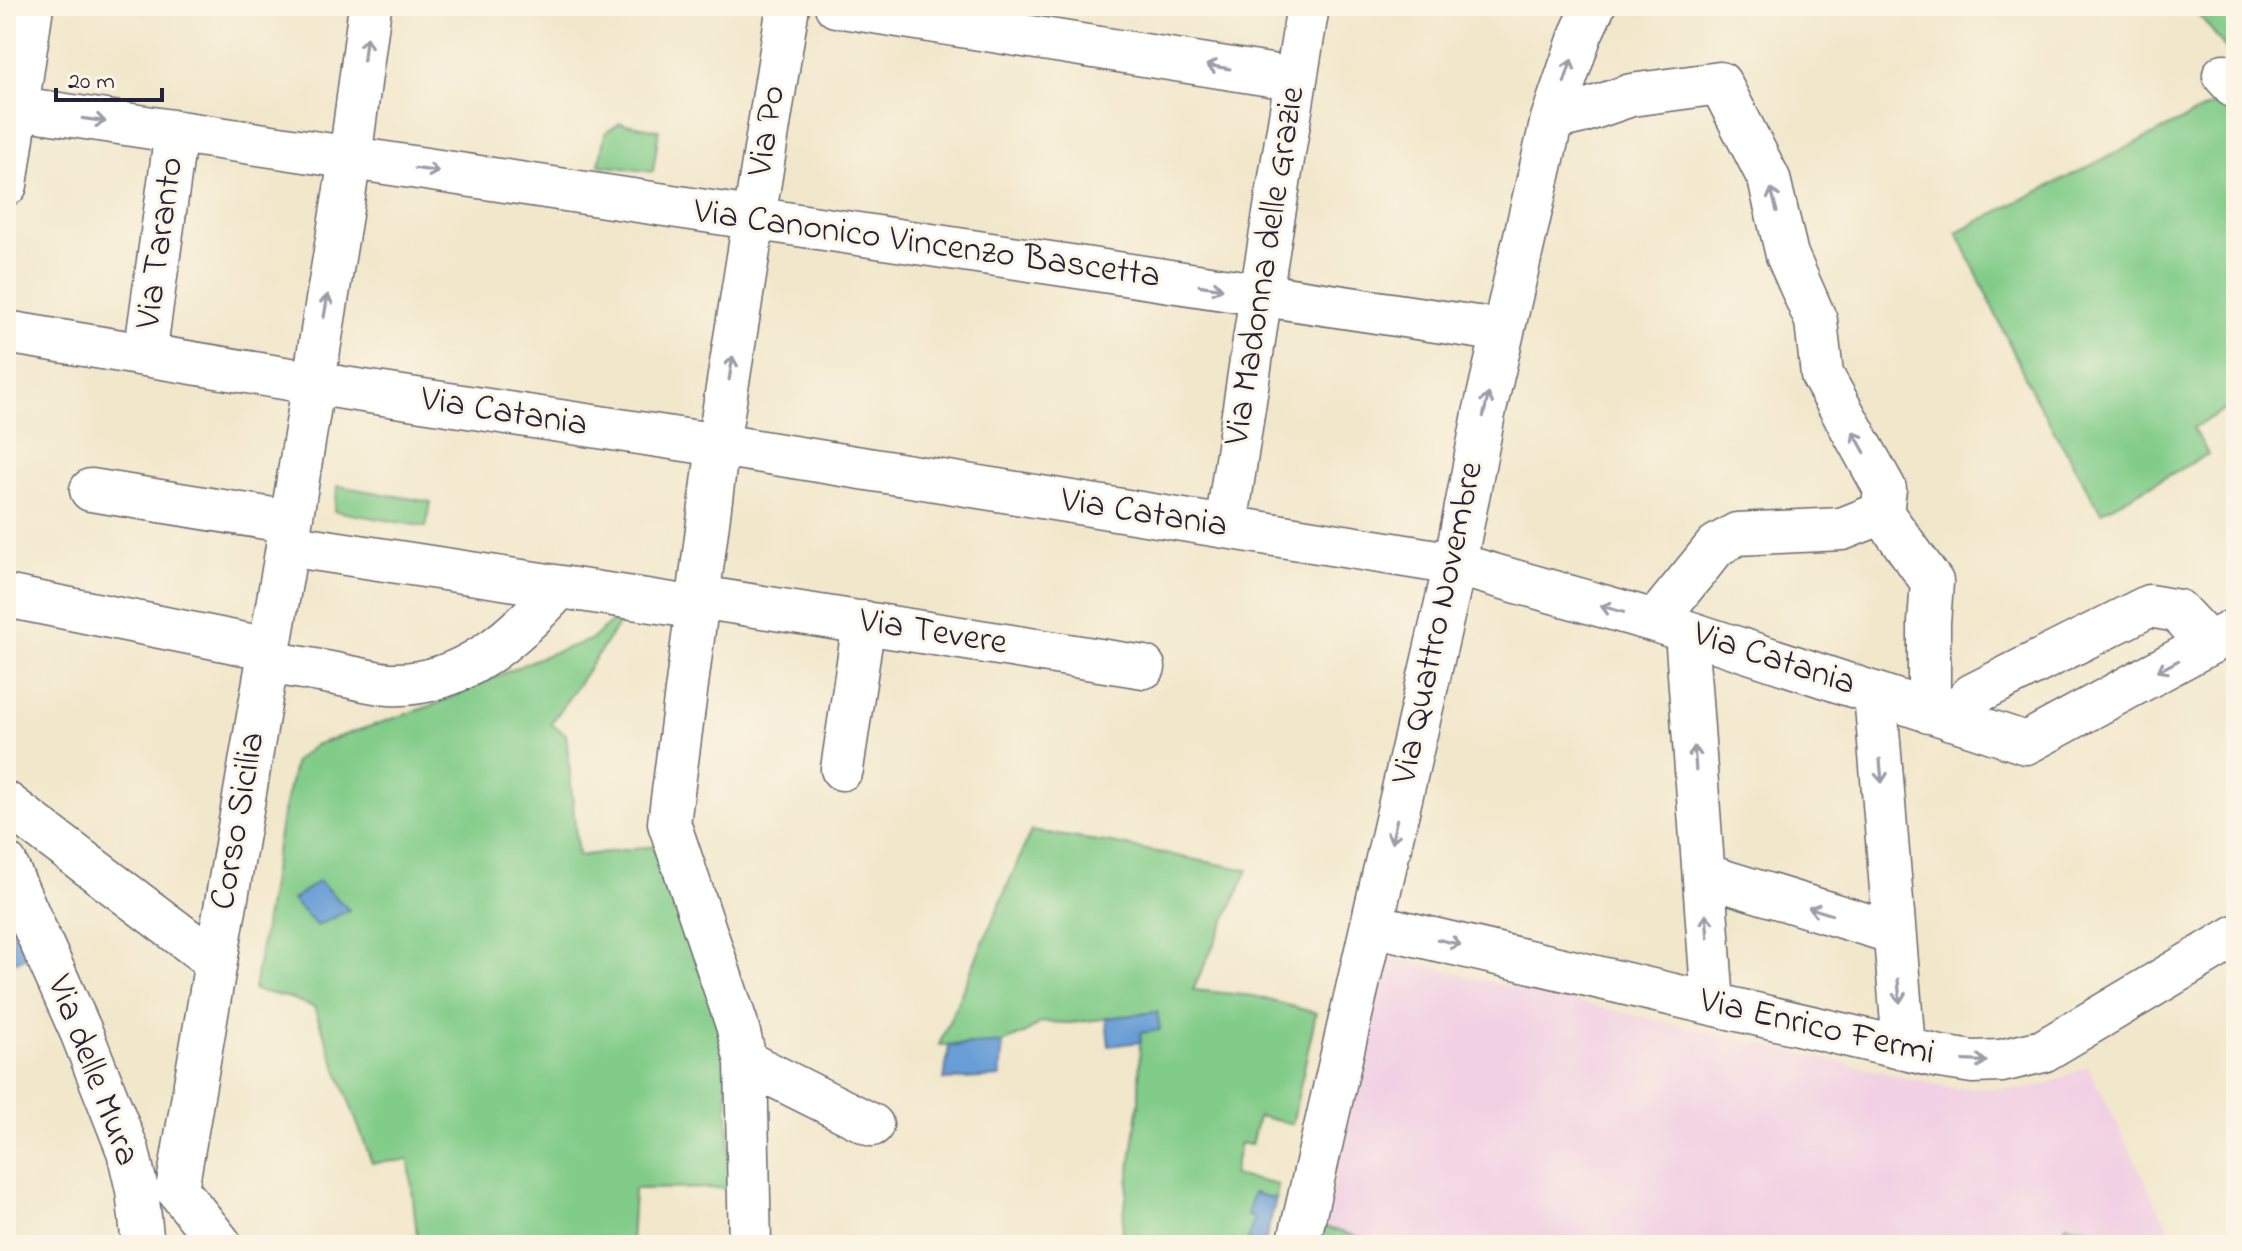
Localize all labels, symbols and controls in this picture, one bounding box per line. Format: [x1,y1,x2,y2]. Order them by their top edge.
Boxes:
one-way arrow [358,37,373,62]
scale bar [56,52,162,102]
one-way arrow [1206,59,1231,74]
one-way arrow [1562,59,1577,84]
text: 20 m [68,65,115,100]
street label: Via Po [735,82,801,181]
street label: Via Madonna delle Grazie [1211,82,1321,450]
one-way arrow [81,113,106,128]
street label: Via Taranto [123,154,199,333]
one-way arrow [414,163,440,178]
street label: Via Canonico Vincenzo Bascetta [689,186,1164,304]
one-way arrow [1765,187,1780,213]
one-way arrow [1198,280,1223,295]
one-way arrow [319,294,334,319]
one-way arrow [724,356,739,381]
street label: Via Catania [416,374,591,452]
one-way arrow [1479,392,1494,418]
one-way arrow [1851,431,1867,454]
street label: Via Quattro Novembre [1379,456,1499,790]
street label: Via Catania [1056,475,1231,553]
street label: Via Tevere [854,595,1011,671]
one-way arrow [1600,601,1626,616]
street label: Via Catania [1685,609,1862,711]
one-way arrow [2156,659,2180,675]
street label: Corso Sicilia [197,728,281,914]
one-way arrow [1687,745,1702,772]
one-way arrow [1874,757,1889,784]
one-way arrow [1386,818,1401,843]
one-way arrow [1807,903,1833,918]
one-way arrow [1699,913,1714,940]
one-way arrow [1435,936,1461,951]
street label: Via delle Mura [31,967,153,1174]
street label: Via Enrico Fermi [1693,975,1940,1081]
one-way arrow [1892,977,1907,1004]
one-way arrow [1961,1053,1988,1068]

